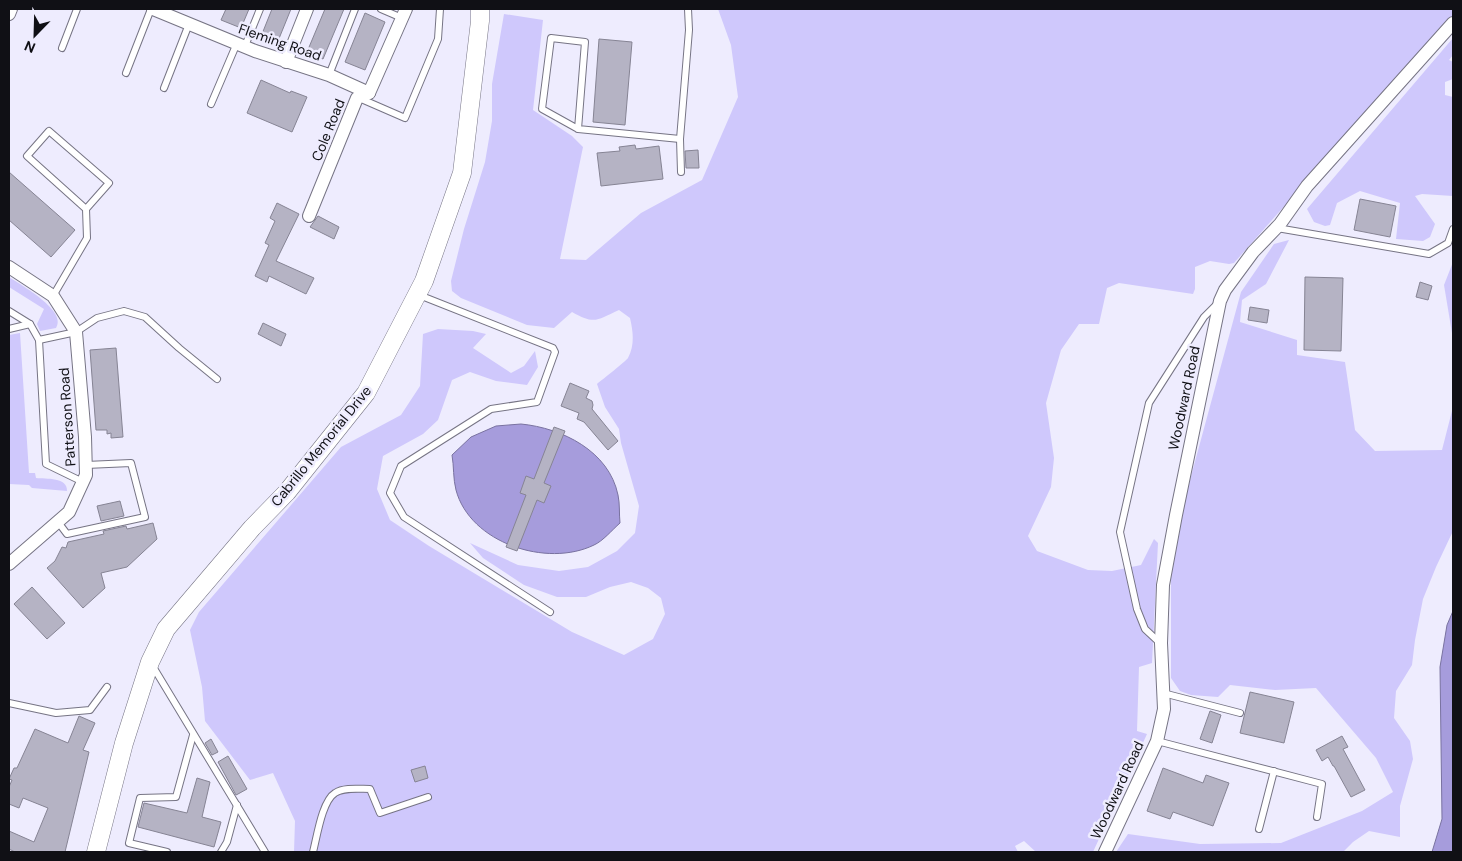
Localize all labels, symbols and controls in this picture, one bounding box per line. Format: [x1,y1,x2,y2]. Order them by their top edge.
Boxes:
north arrow [10,10,60,60]
street label: Fleming Road [236,19,324,65]
text: N [22,37,38,57]
street label: Cole Road [307,96,349,164]
street label: Woodward Road [1164,344,1204,452]
street label: Patterson Road [55,367,79,467]
street label: Cabrillo Memorial Drive [267,382,375,510]
street label: Woodward Road [1086,738,1148,842]

